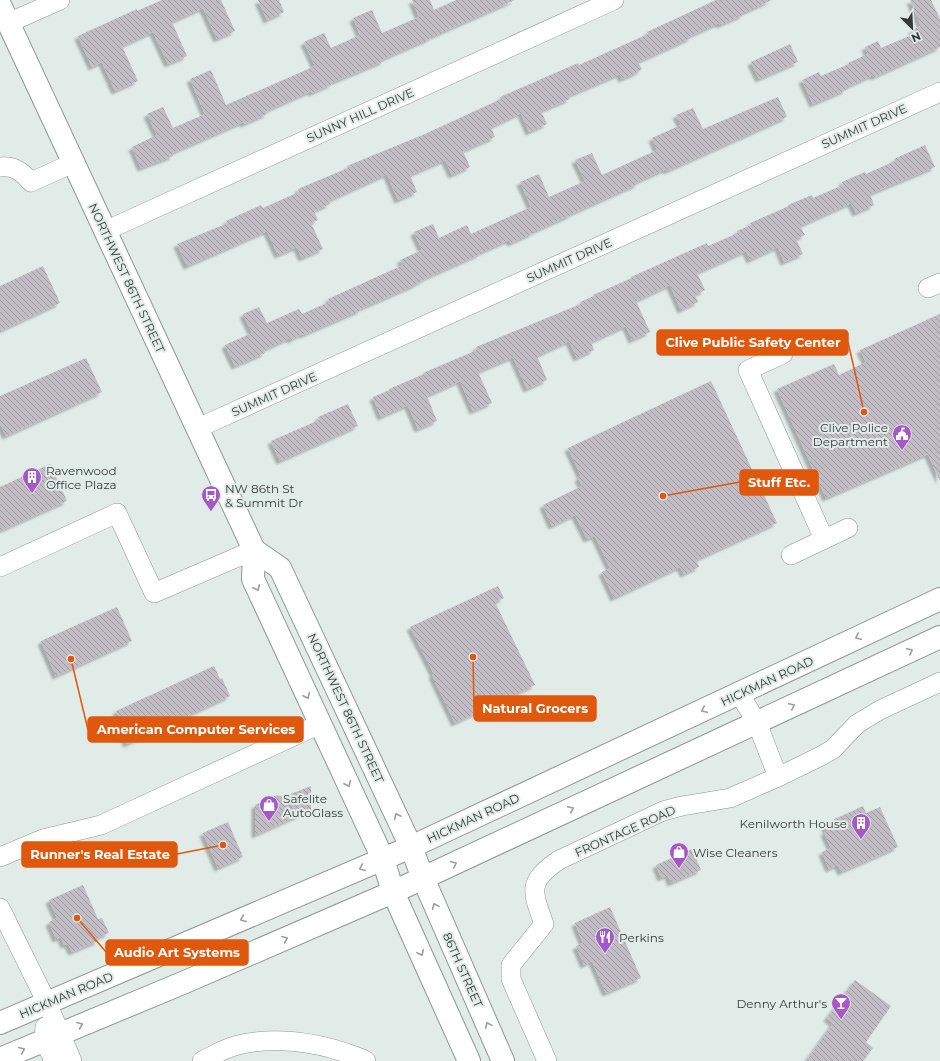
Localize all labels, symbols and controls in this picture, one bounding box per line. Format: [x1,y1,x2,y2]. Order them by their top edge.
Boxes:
north arrow [892,8,932,48]
text: N [909,29,923,45]
street label: SUNNY HILL DRIVE [304,85,416,145]
street label: SUMMIT DRIVE [819,100,909,152]
street label: NORTHWEST 86TH STREET [86,201,168,355]
street label: SUMMIT DRIVE [524,234,614,286]
callout: Clive Public Safety Center [657,330,848,355]
text: Clive Public Safety Center [665,334,841,350]
street label: SUMMIT DRIVE [229,368,319,420]
place label: Clive Police Department [813,420,888,449]
public building icon: Clive Police Department [891,423,913,451]
place label: Ravenwood Office Plaza [46,463,117,492]
building icon: Ravenwood Office Plaza [21,466,43,494]
callout: Stuff Etc. [740,470,818,495]
text: Stuff Etc. [748,474,810,490]
place label: NW 86th St & Summit Dr [225,481,303,510]
bus stop icon: NW 86th St & Summit Dr [200,484,222,512]
one-way arrow [252,584,260,592]
street label: NORTHWEST 86TH STREET [305,631,387,785]
one-way arrow [855,632,863,640]
one-way arrow [906,648,913,656]
street label: HICKMAN ROAD [718,653,816,709]
one-way arrow [302,692,310,700]
callout: Natural Grocers [474,696,596,721]
text: Natural Grocers [482,700,588,716]
one-way arrow [788,703,796,711]
one-way arrow [701,705,708,713]
callout: American Computer Services [88,717,303,742]
text: American Computer Services [96,721,295,737]
one-way arrow [343,780,351,787]
street label: HICKMAN ROAD [424,790,522,846]
place label: Safelite AutoGlass [283,791,343,820]
shop icon: Safelite AutoGlass [258,794,280,822]
street label: FRONTAGE ROAD [572,802,678,860]
one-way arrow [567,806,575,814]
building icon: Kenilworth House [850,812,872,840]
one-way arrow [394,813,402,821]
place label: Kenilworth House [739,816,847,831]
shop icon: Wise Cleaners [668,841,690,869]
callout: Runner's Real Estate [22,842,177,867]
place label: Wise Cleaners [693,845,778,860]
text: Runner's Real Estate [30,846,170,862]
one-way arrow [449,861,457,869]
one-way arrow [359,863,367,871]
one-way arrow [432,903,440,911]
one-way arrow [239,914,247,922]
restaurant icon: Perkins [594,926,616,954]
street label: 86TH STREET [440,930,486,1010]
place label: Perkins [619,930,664,945]
one-way arrow [282,935,289,943]
callout: Audio Art Systems [106,940,248,965]
text: Audio Art Systems [113,944,240,960]
one-way arrow [416,949,424,956]
street label: HICKMAN ROAD [17,968,115,1022]
bar icon: Denny Arthur's [830,992,852,1020]
place label: Denny Arthur's [736,996,827,1011]
one-way arrow [77,1022,84,1030]
one-way arrow [484,1022,492,1029]
one-way arrow [19,1046,26,1054]

